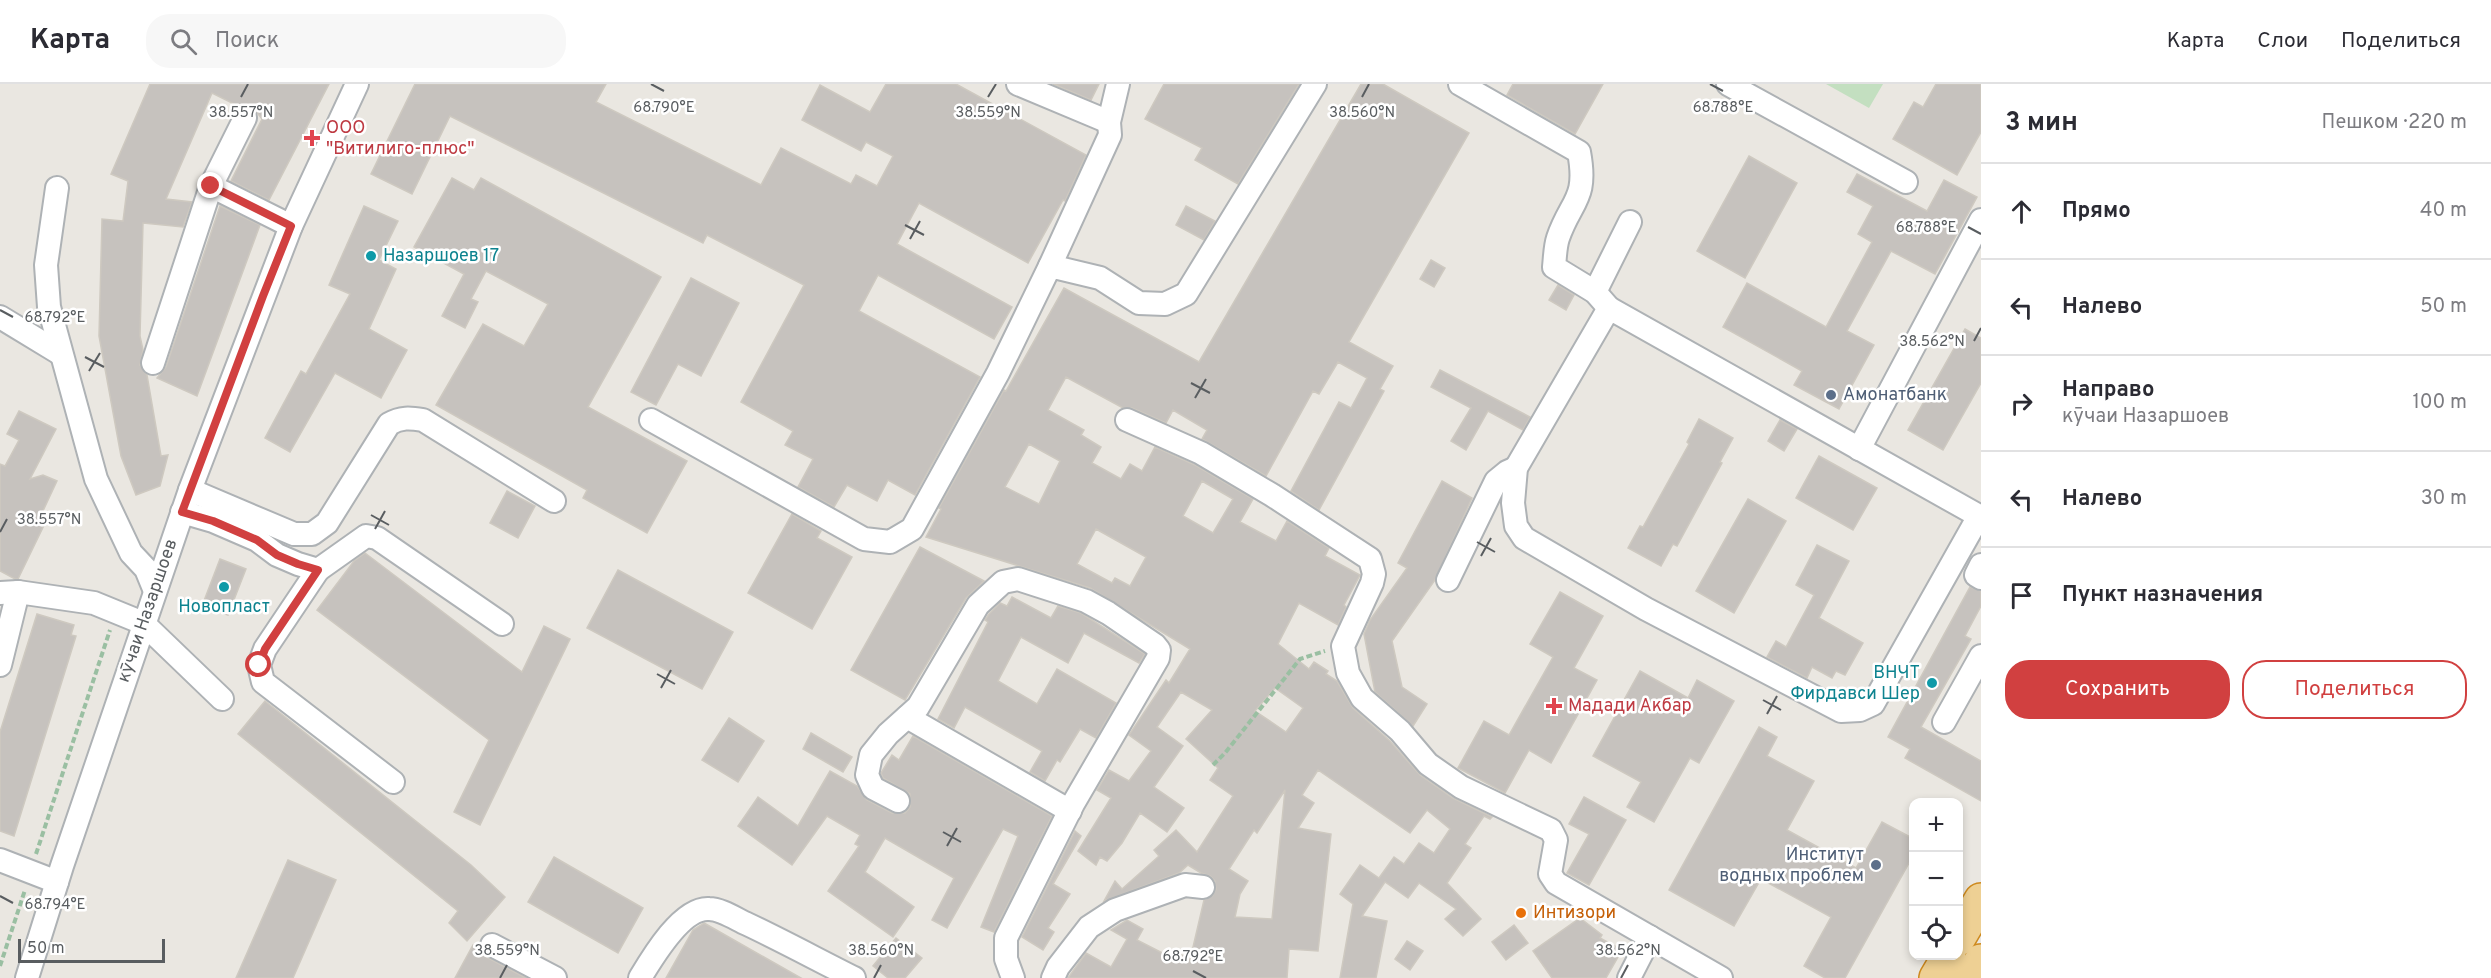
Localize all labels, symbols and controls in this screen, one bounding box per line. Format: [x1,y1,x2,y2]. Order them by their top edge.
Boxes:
search box [146,14,566,68]
text: Карта [30,23,110,59]
icon: search [167,25,200,58]
text: Поиск [215,28,279,55]
text: Карта [2167,28,2224,55]
text: Слои [2257,28,2308,55]
text: Поделиться [2341,28,2461,55]
text: 68.790°E [633,99,695,118]
text: 68.788°E [1693,99,1753,118]
text: 38.557°N [209,104,273,123]
text: 38.559°N [955,104,1021,123]
text: 38.560°N [1329,104,1395,123]
text: 3 мин [2005,107,2078,140]
text: Пешком · 220 m [2322,110,2467,136]
place label: ООО "Витилиго-плюс" [326,117,475,161]
marker: ООО "Витилиго-плюс" [303,129,321,147]
route end [197,172,223,198]
icon: ahead [2005,195,2038,228]
text: Прямо [2062,198,2131,225]
text: 40 m [2420,198,2467,224]
text: 68.788°E [1896,219,1956,238]
place label: Назаршоев 17 [383,245,499,268]
marker: Назаршоев 17 [364,249,378,263]
icon: left [2005,291,2038,324]
text: Налево [2062,294,2142,321]
text: 50 m [2420,294,2467,320]
text: 68.792°E [24,309,86,328]
text: 38.562°N [1899,333,1965,352]
text: Направо [2062,377,2154,404]
place label: Амонатбанк [1843,384,1947,407]
icon: right [2005,387,2038,420]
marker: Амонатбанк [1824,388,1838,402]
text: 100 m [2412,390,2467,416]
text: кӯчаи Назаршоев [2062,404,2229,430]
icon: left [2005,483,2038,516]
text: Налево [2062,486,2142,513]
text: 30 m [2421,486,2467,512]
text: 38.557°N [17,511,81,530]
street label: кӯчаи Назаршоев [113,536,183,686]
icon: arrive [2005,579,2038,612]
marker: Новопласт [217,580,231,594]
text: Пункт назначения [2062,582,2263,609]
place label: Новопласт [178,596,270,619]
route start [245,651,271,677]
button: Сохранить [2005,660,2230,719]
button: Поделиться [2242,660,2467,719]
place label: ВНЧТ Фирдавси Шер [1791,662,1920,706]
marker: ВНЧТ Фирдавси Шер [1925,676,1939,690]
place label: Мадади Акбар [1568,695,1692,718]
marker: Мадади Акбар [1545,697,1563,715]
map controls [1909,798,1963,960]
button: + [1909,798,1963,852]
place label: Институт водных проблем [1719,844,1864,888]
button: − [1909,852,1963,906]
marker: Институт водных проблем [1869,858,1883,872]
text: 68.794°E [24,896,86,915]
place label: Интизори [1533,902,1616,925]
marker: Интизори [1514,906,1528,920]
button: locate [1909,906,1963,960]
scale bar [18,936,165,964]
text: 50 m [27,939,65,959]
text: 38.559°N [474,942,540,961]
text: 38.560°N [848,942,914,961]
text: 38.562°N [1595,942,1661,961]
text: 68.792°E [1162,948,1224,967]

